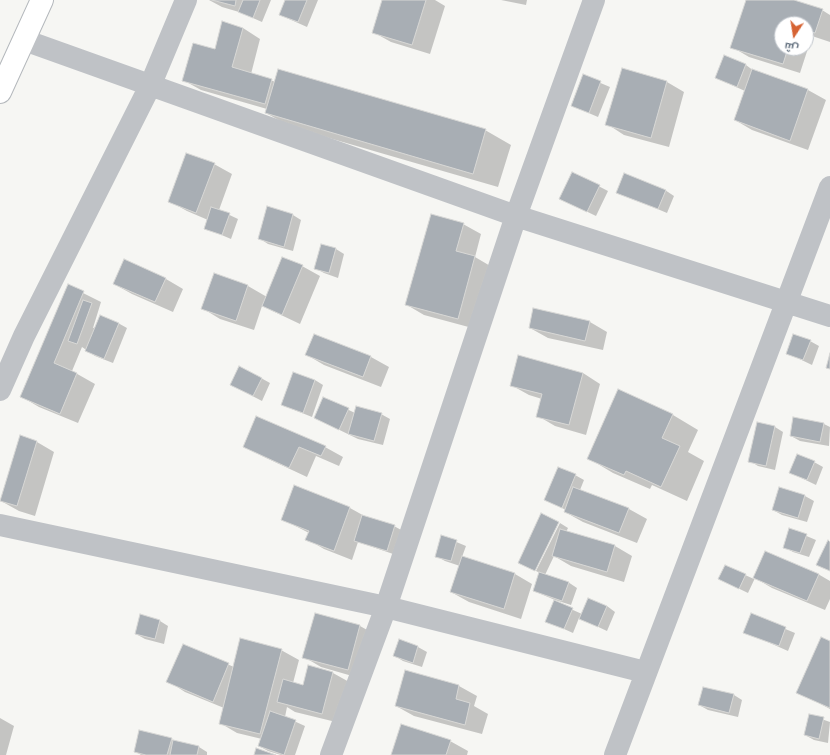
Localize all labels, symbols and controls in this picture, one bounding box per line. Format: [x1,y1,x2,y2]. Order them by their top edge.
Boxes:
north arrow [774,16,814,56]
text: ش [783,39,800,55]

